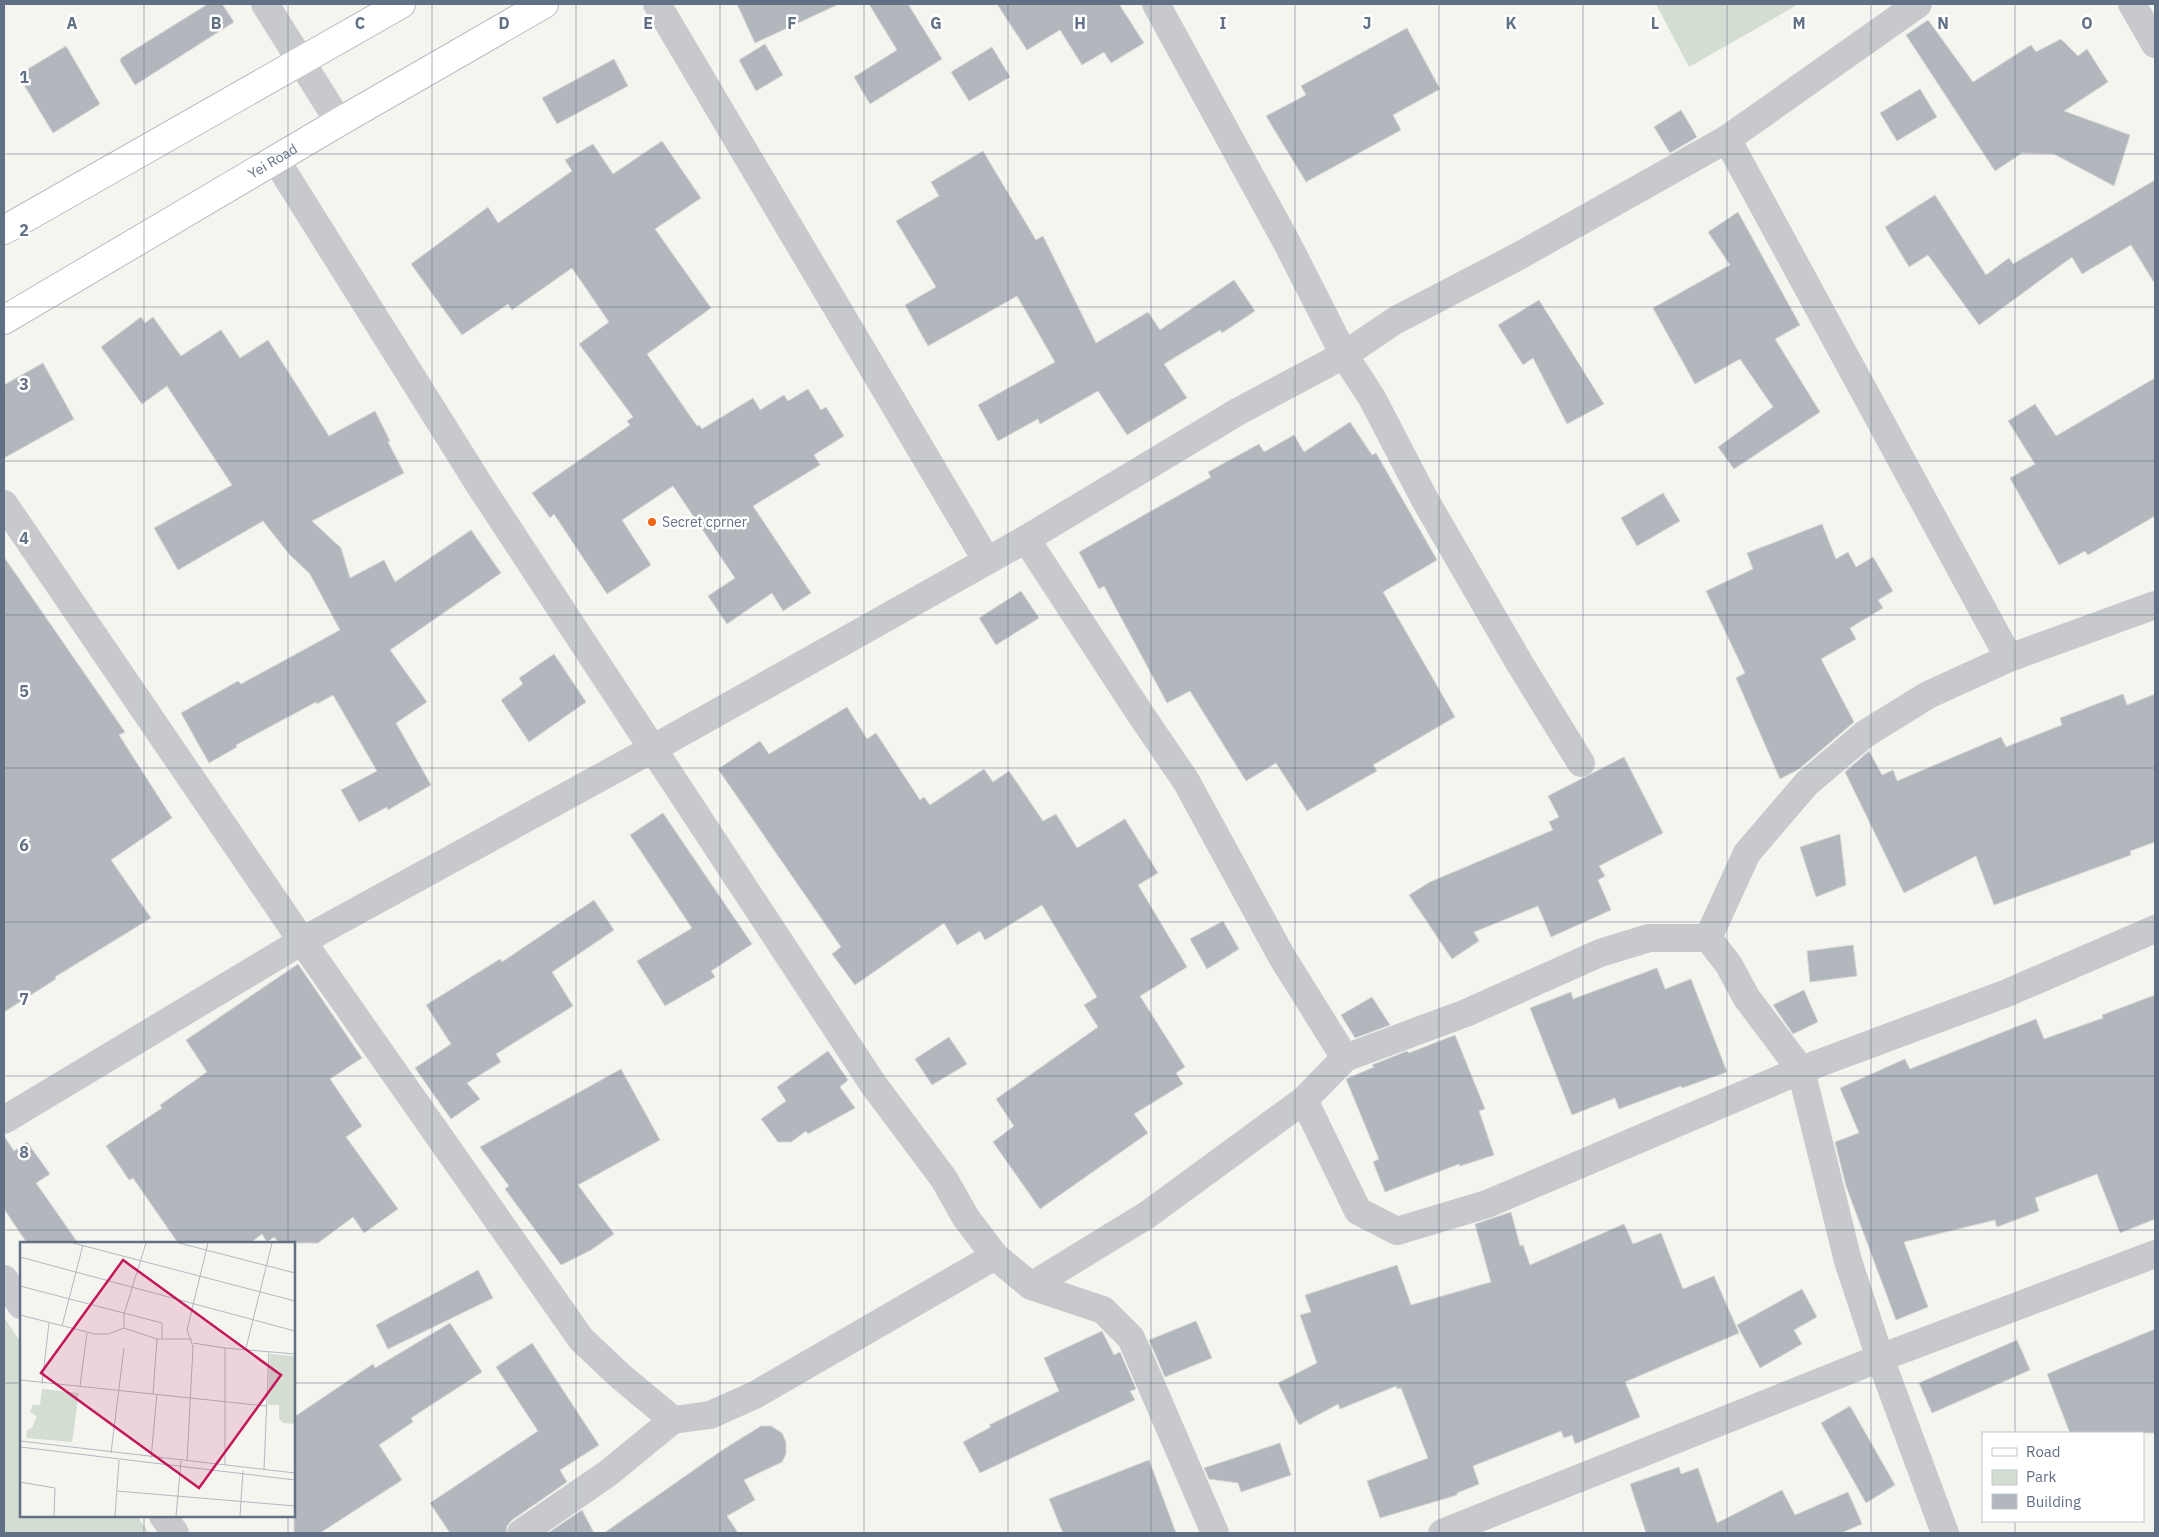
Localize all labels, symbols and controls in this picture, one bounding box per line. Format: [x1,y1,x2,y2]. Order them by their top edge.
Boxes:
text: A [67,13,78,33]
text: B [211,13,222,33]
text: C [355,13,365,33]
text: D [498,13,510,33]
text: E [643,13,653,33]
text: F [787,13,797,33]
text: G [930,13,942,33]
text: H [1074,13,1086,33]
text: I [1220,13,1227,33]
text: J [1363,13,1371,33]
text: K [1505,13,1517,33]
text: L [1651,13,1659,33]
text: M [1792,13,1806,33]
text: N [1937,13,1949,33]
text: O [2081,13,2093,33]
text: 1 [19,67,29,87]
street label: Yei Road [245,140,301,183]
text: 2 [19,220,29,240]
text: 3 [19,374,29,394]
place label: Secret cprner [662,513,747,531]
marker: Secret cprner [646,516,658,528]
text: 4 [19,528,29,548]
text: 5 [19,681,29,701]
text: 6 [19,835,29,855]
text: 7 [19,989,29,1009]
text: 8 [19,1142,29,1162]
inset map [20,1242,295,1517]
legend [1982,1432,2144,1522]
text: Road [2026,1442,2061,1461]
text: Park [2026,1467,2056,1486]
text: Building [2026,1492,2081,1511]

